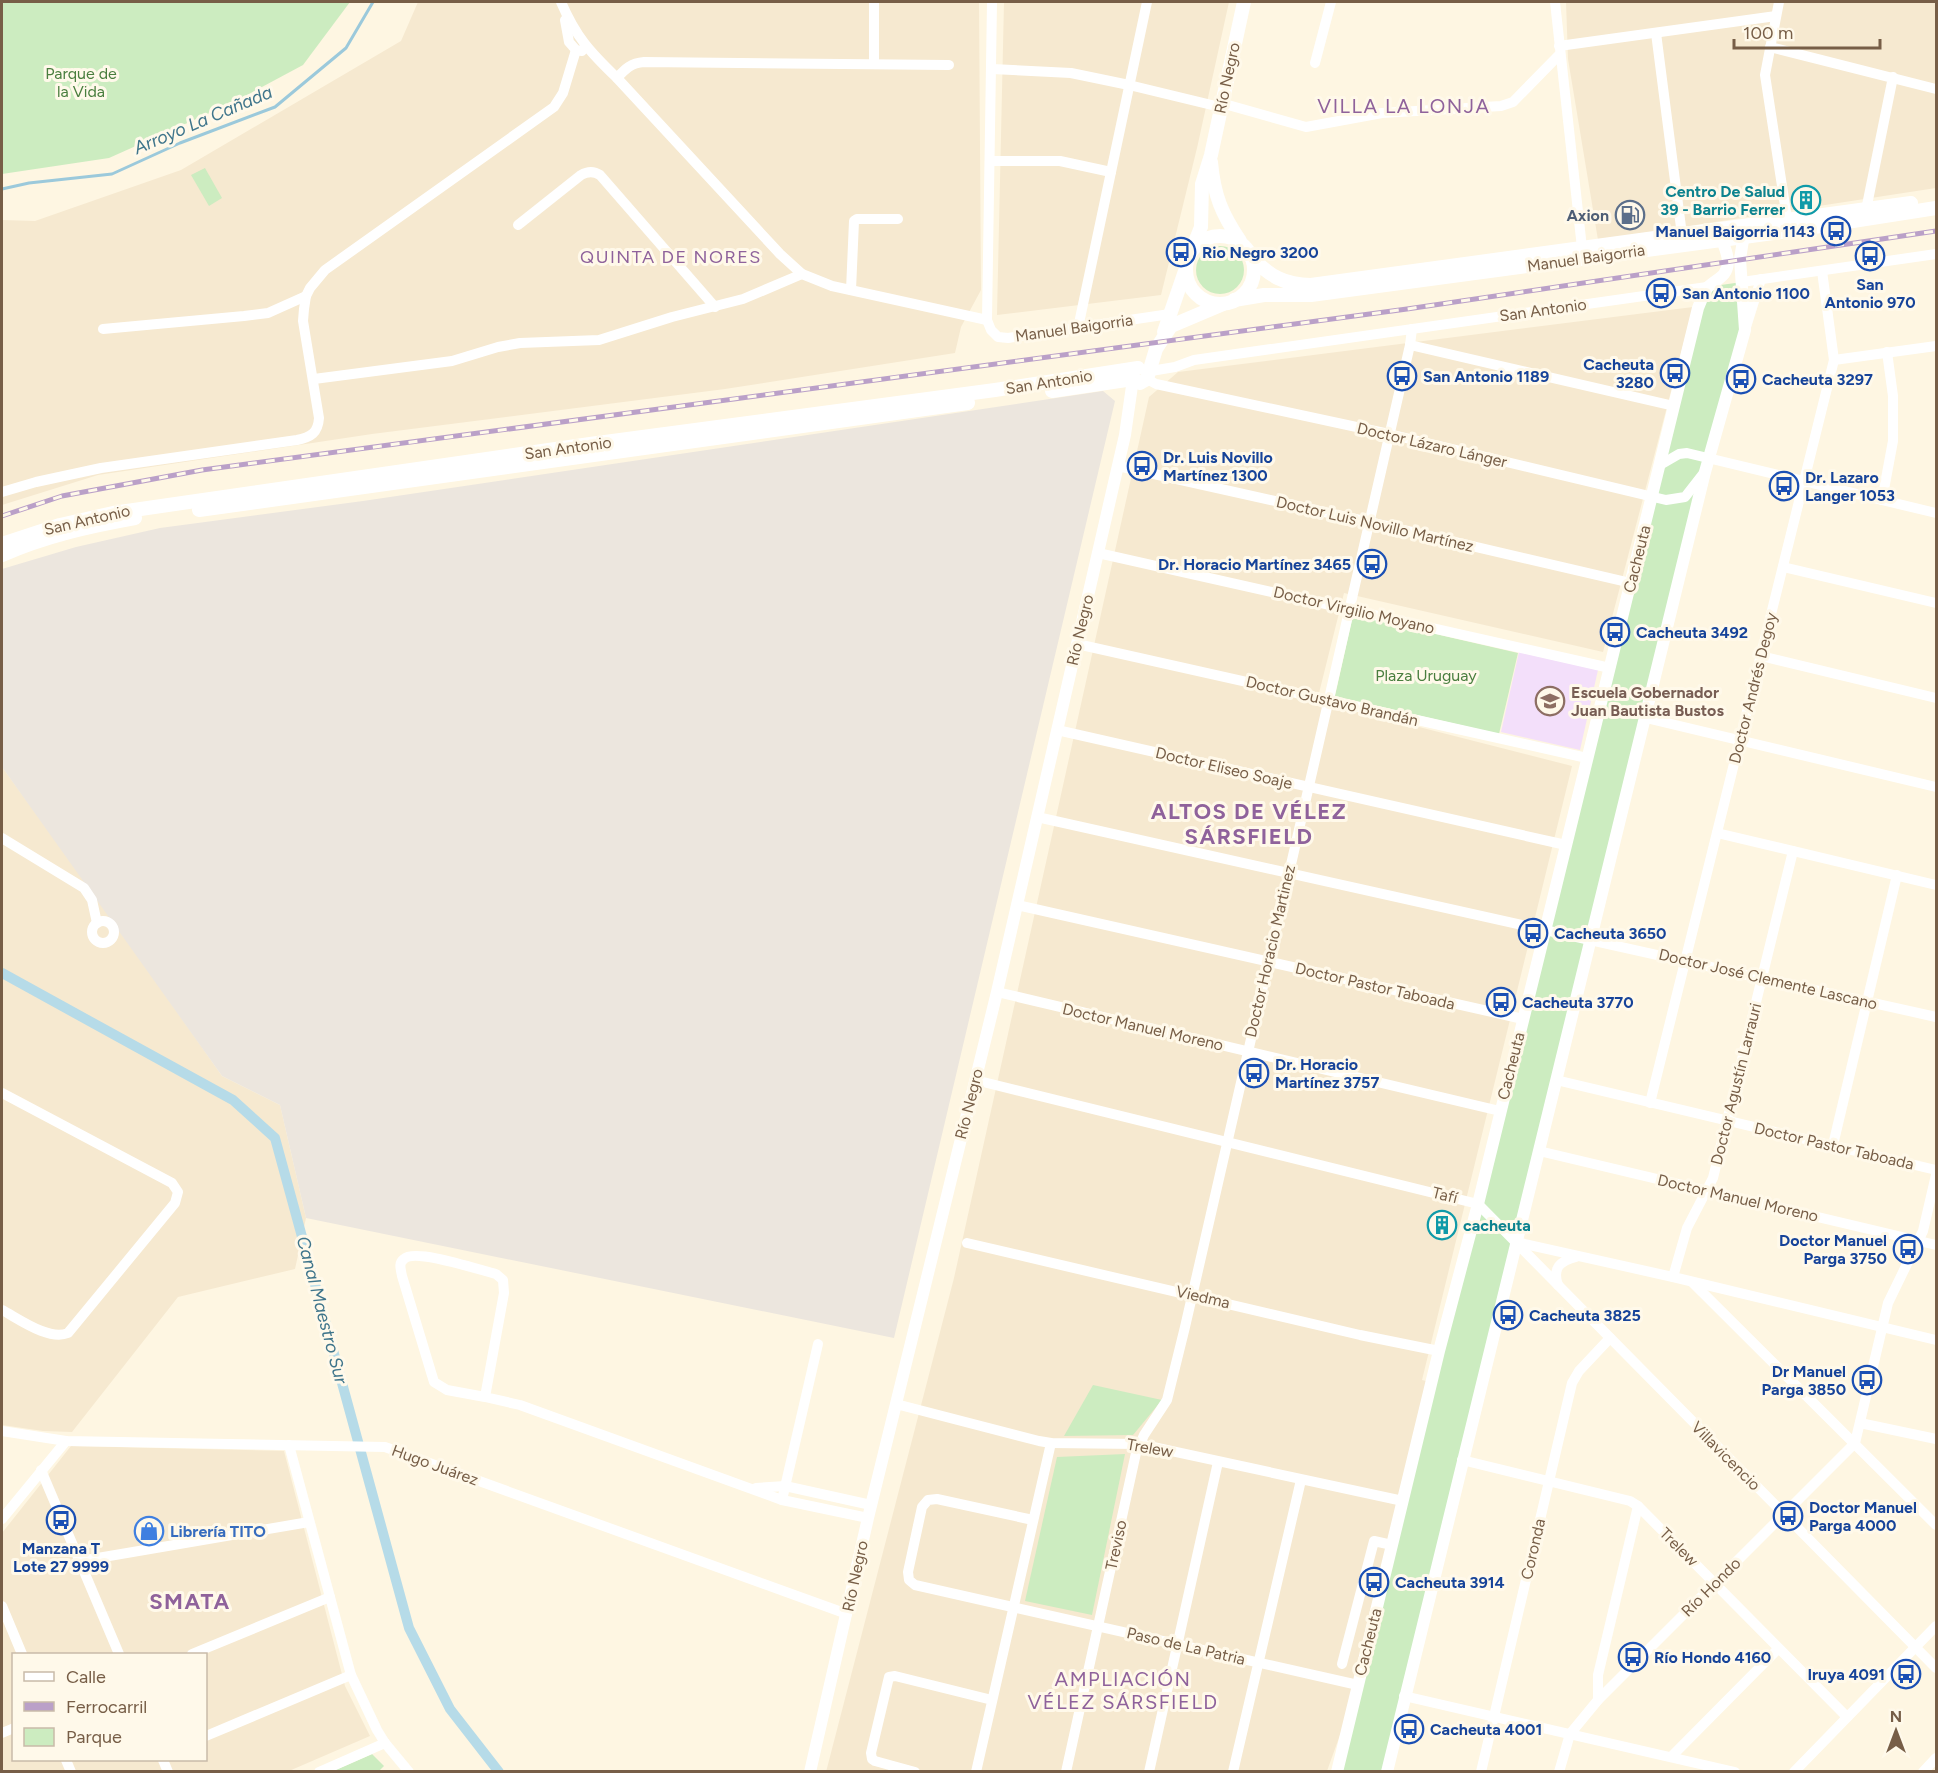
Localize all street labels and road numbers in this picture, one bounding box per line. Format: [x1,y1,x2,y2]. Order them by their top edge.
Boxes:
street label: Río Negro [1210,41,1244,115]
street label: Manuel Baigorria [1526,240,1646,276]
street label: San Antonio [1498,294,1588,326]
street label: Manuel Baigorria [1014,310,1134,346]
street label: San Antonio [1004,366,1094,398]
street label: Doctor Lázaro Lánger [1355,418,1510,472]
street label: San Antonio [523,432,613,464]
street label: Doctor Luis Novillo Martínez [1274,492,1476,556]
street label: San Antonio [42,501,132,539]
street label: Cacheuta [1619,523,1655,595]
street label: Doctor Virgilio Moyano [1272,582,1436,638]
street label: Río Negro [1063,593,1097,667]
street label: Doctor Andrés Degoy [1725,610,1781,765]
street label: Doctor Gustavo Brandán [1244,672,1420,730]
street label: Doctor Eliseo Soaje [1154,743,1295,793]
street label: Doctor Horacio Martinez [1241,863,1299,1039]
street label: Doctor José Clemente Lascano [1657,945,1879,1013]
street label: Doctor Pastor Taboada [1293,958,1457,1014]
street label: Doctor Manuel Moreno [1061,999,1225,1055]
street label: Doctor Agustín Larrauri [1707,1001,1765,1167]
street label: Cacheuta [1493,1030,1529,1102]
street label: Río Negro [951,1067,987,1141]
street label: Doctor Pastor Taboada [1752,1118,1916,1174]
street label: Doctor Manuel Moreno [1656,1170,1820,1226]
street label: Tafí [1430,1183,1461,1208]
street label: Viedma [1174,1282,1232,1312]
street label: Villavicencio [1688,1418,1764,1494]
street label: Trelew [1125,1435,1175,1461]
street label: Hugo Juárez [389,1441,481,1490]
street label: Coronda [1517,1517,1549,1581]
street label: Treviso [1101,1518,1131,1572]
street label: Trelew [1656,1524,1703,1571]
street label: Río Negro [838,1539,872,1613]
street label: Río Hondo [1677,1553,1745,1621]
street label: Cacheuta [1350,1606,1386,1678]
street label: Paso de La Patria [1125,1623,1247,1669]

